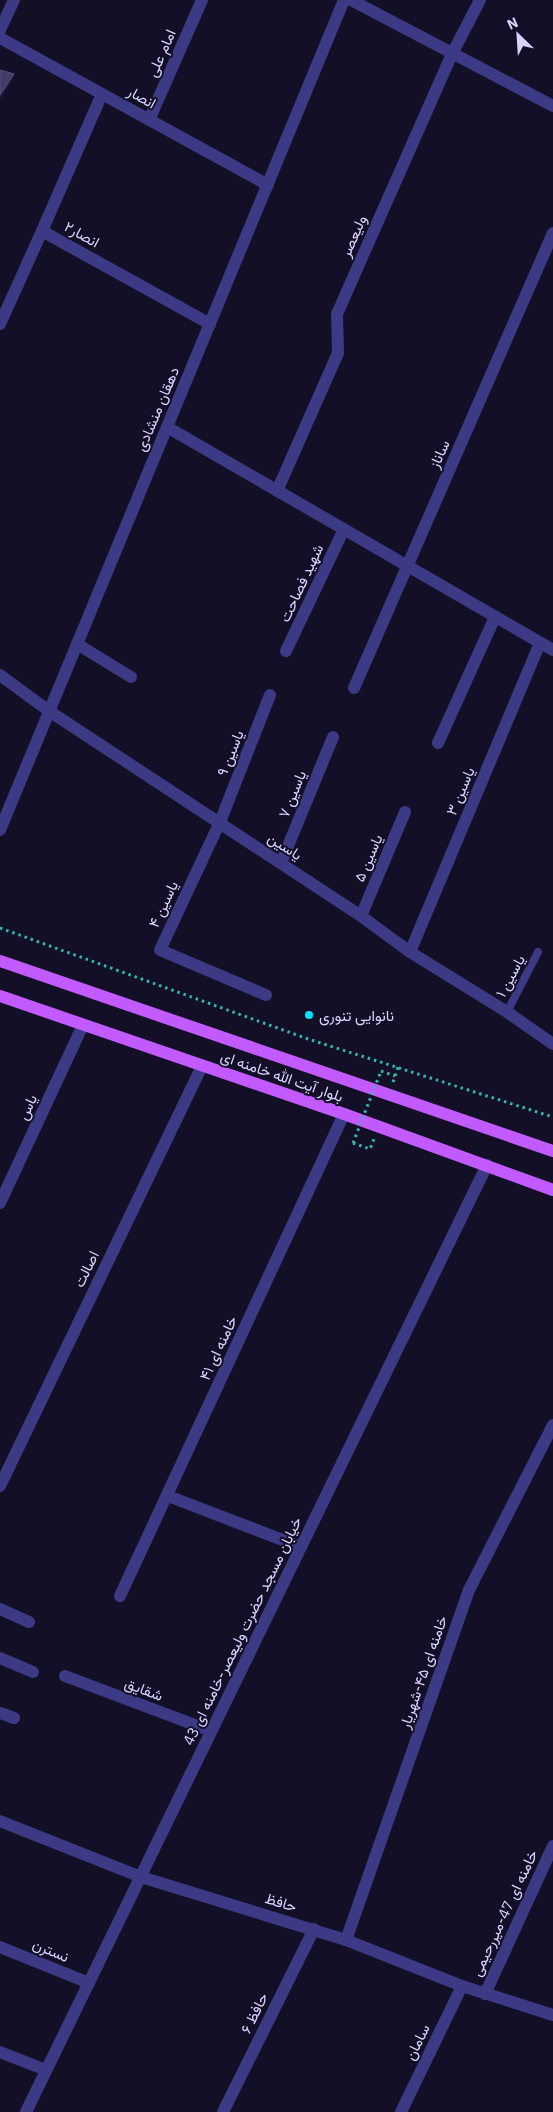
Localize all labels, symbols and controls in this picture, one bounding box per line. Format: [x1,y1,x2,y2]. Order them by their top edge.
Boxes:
north arrow [493,10,543,60]
text: N [504,13,521,34]
street label: امام علی [142,26,181,80]
street label: انصار [124,81,160,113]
street label: ولیعصر [335,212,371,261]
street label: انصار۲ [61,217,103,251]
street label: دهقان منشادی [131,364,184,455]
street label: ساناز [424,437,454,472]
street label: شهید فصاحت [275,541,327,625]
street label: یاسین ۹ [212,727,249,779]
street label: یاسین ۳ [441,764,480,818]
street label: یاسین ۷ [274,767,311,821]
street label: یاسین [264,828,306,865]
street label: یاسین ۵ [350,831,387,885]
street label: یاسین ۴ [144,878,183,931]
street label: یاسین ۱ [491,952,530,1001]
place label: نانوایی تنوری [319,1006,394,1026]
marker: نانوایی تنوری [303,1009,315,1021]
street label: بلوار آیت الله خامنه ای [218,1046,346,1107]
street label: یاس [13,1091,42,1123]
street label: اصالت [69,1248,103,1290]
street label: خامنه ای ۴۱ [195,1313,242,1384]
street label: خیابان مسجد حضرت ولیعصر-خامنه ای 43 [178,1514,307,1749]
street label: خامنه ای ۴۵-شهریار [394,1613,452,1732]
street label: شقایق [122,1673,166,1706]
street label: خامنه ای 47-میررحیمی [466,1847,543,1980]
street label: حافظ [263,1888,299,1916]
street label: نسترن [30,1934,72,1966]
street label: حافظ ۶ [236,1989,272,2037]
street label: سامان [400,2021,434,2063]

